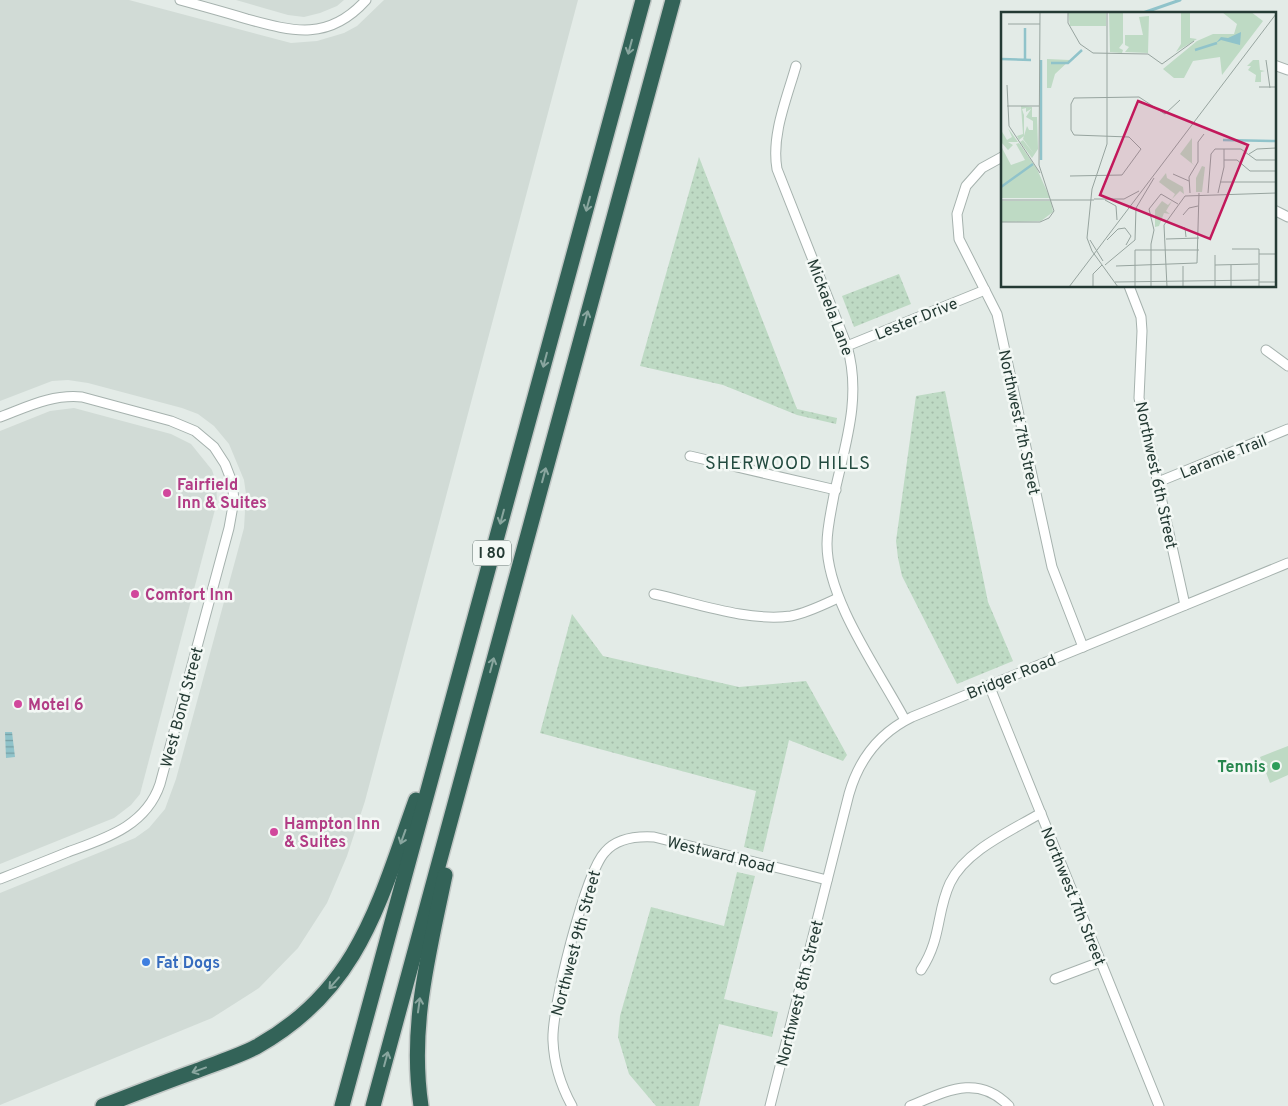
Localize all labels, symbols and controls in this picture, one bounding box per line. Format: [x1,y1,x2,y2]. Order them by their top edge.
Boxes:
inset map [1001,12,1276,288]
one-way arrow [625,39,635,55]
one-way arrow [582,195,592,211]
street label: Mickaela Lane [802,256,857,359]
street label: Lester Drive [873,294,961,345]
one-way arrow [582,311,592,327]
street label: Northwest 7th Street [993,348,1043,497]
one-way arrow [539,352,549,368]
street label: Northwest 6th Street [1130,400,1180,551]
street label: Laramie Trail [1177,431,1270,484]
district label: SHERWOOD HILLS [705,453,871,476]
one-way arrow [540,467,549,483]
place label: Fairfield Inn & Suites [177,476,267,514]
marker: Fairfield Inn & Suites [161,487,173,499]
one-way arrow [497,509,506,525]
road number: I 80 [473,540,511,566]
place label: Comfort Inn [145,586,233,606]
marker: Comfort Inn [129,588,141,600]
street label: West Bond Street [157,645,209,770]
street label: Bridger Road [964,651,1059,705]
one-way arrow [487,658,497,674]
place label: Motel 6 [28,696,83,716]
marker: Motel 6 [12,698,24,710]
place label: Tennis [1217,758,1266,778]
marker: Tennis [1270,760,1282,772]
place label: Hampton Inn & Suites [284,815,380,853]
street label: Northwest 7th Street [1035,824,1109,969]
marker: Hampton Inn & Suites [268,826,280,838]
one-way arrow [398,829,407,844]
street label: Westward Road [665,833,776,879]
street label: Northwest 9th Street [548,868,606,1019]
street label: Northwest 8th Street [773,918,829,1069]
place label: Fat Dogs [156,954,220,974]
marker: Fat Dogs [140,956,152,968]
one-way arrow [328,976,339,989]
one-way arrow [414,997,424,1013]
one-way arrow [381,1051,391,1067]
one-way arrow [192,1066,207,1075]

